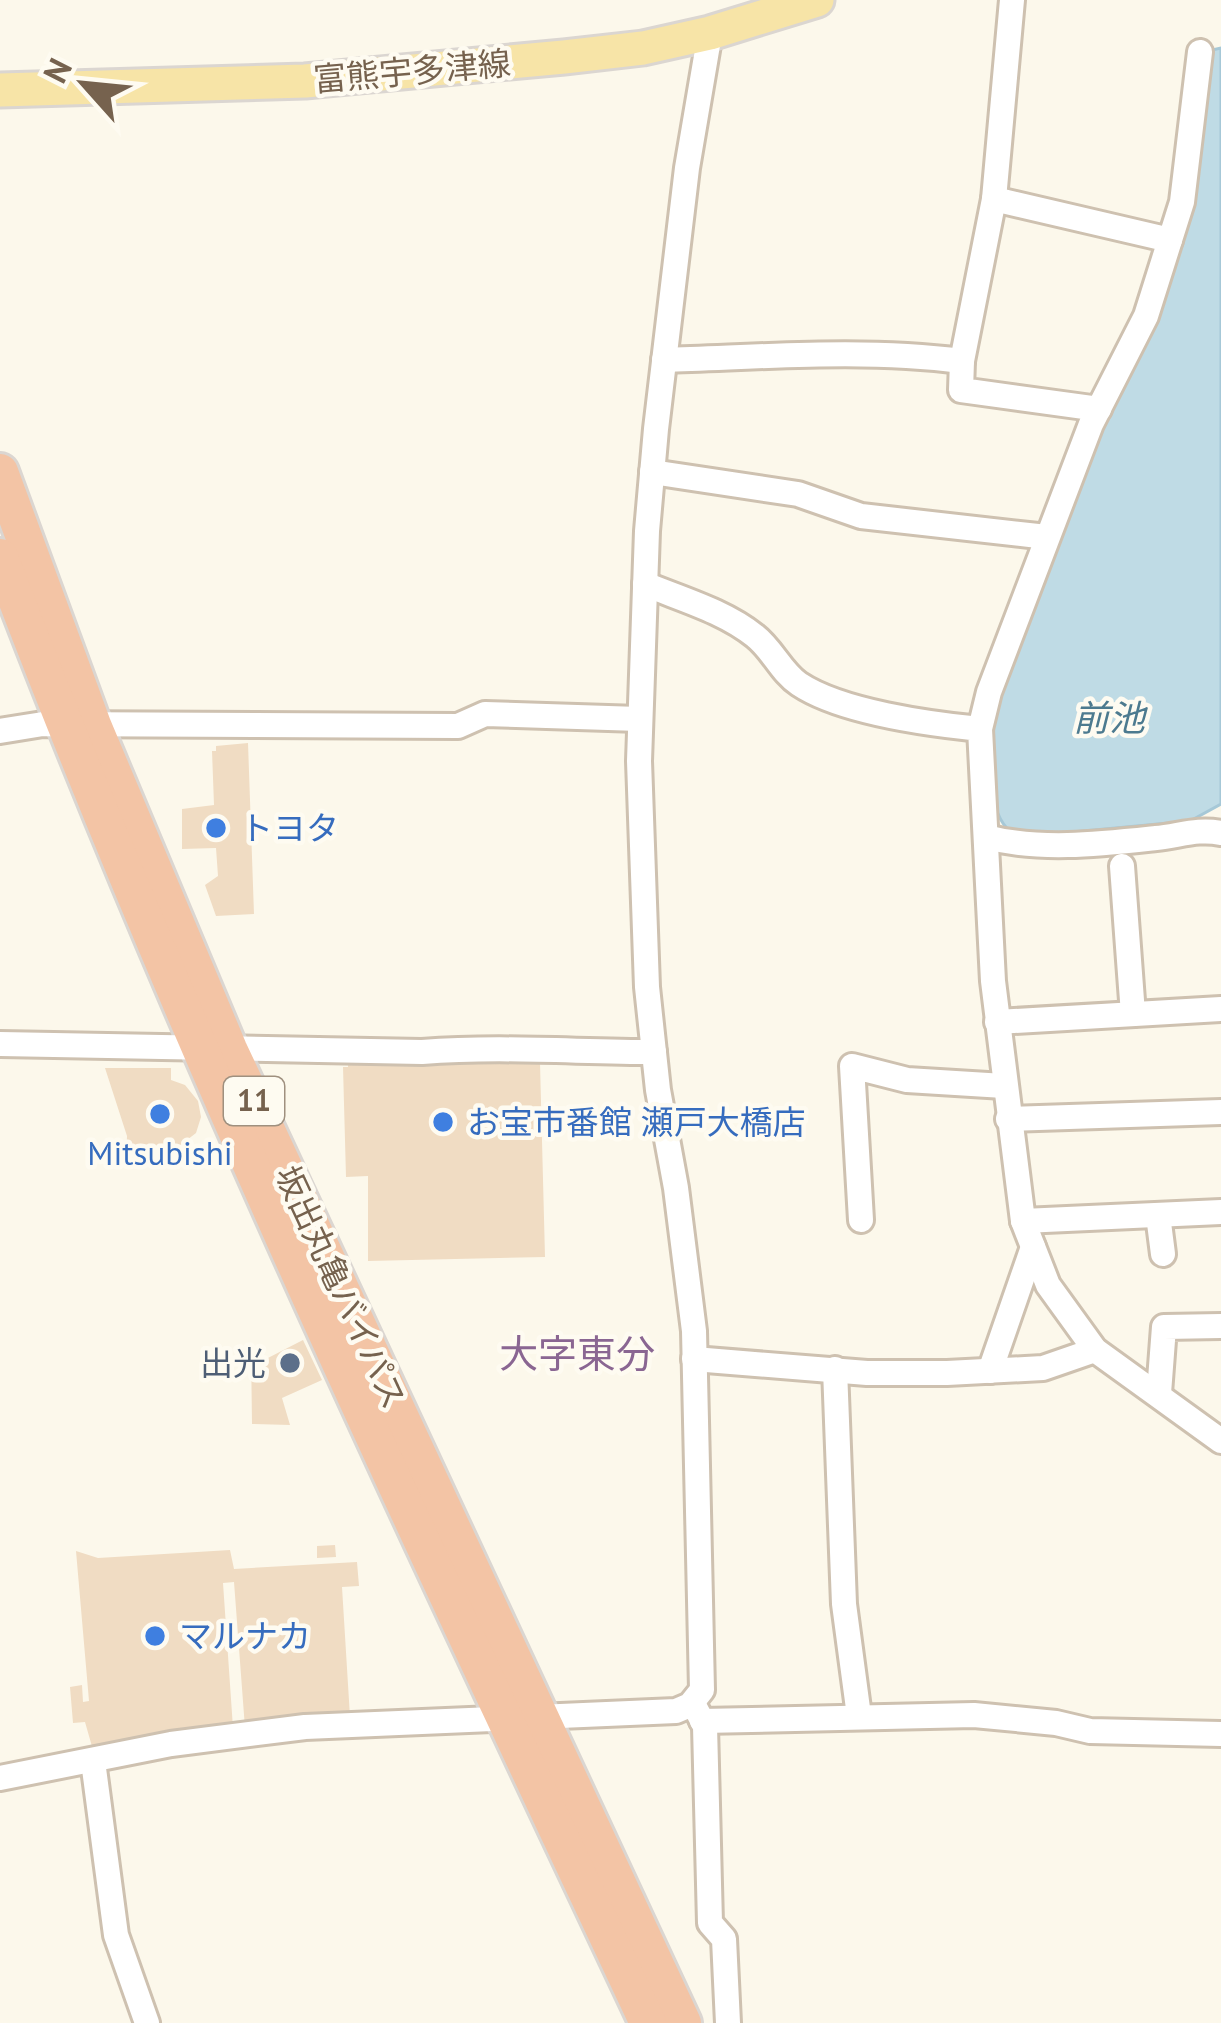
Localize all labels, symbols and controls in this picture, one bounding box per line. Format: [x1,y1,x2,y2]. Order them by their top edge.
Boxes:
north arrow [24,24,144,144]
street label: 富熊宇多津線 [311,40,512,101]
text: N [33,51,81,90]
water label: 前池 [1073,694,1148,741]
place label: トヨタ [240,806,339,849]
marker: トヨタ [203,815,229,841]
road number: 11 [224,1077,284,1125]
place label: お宝市番館 瀬戸大橋店 [467,1100,806,1143]
marker: Mitsubishi [147,1101,173,1127]
marker: お宝市番館 瀬戸大橋店 [430,1109,456,1135]
place label: Mitsubishi [87,1131,233,1174]
street label: 坂出丸亀バイパス [266,1158,417,1415]
district label: 大字東分 [499,1328,655,1379]
place label: 出光 [200,1341,266,1384]
marker: 出光 [277,1350,303,1376]
place label: マルナカ [179,1614,311,1657]
marker: マルナカ [142,1623,168,1649]

